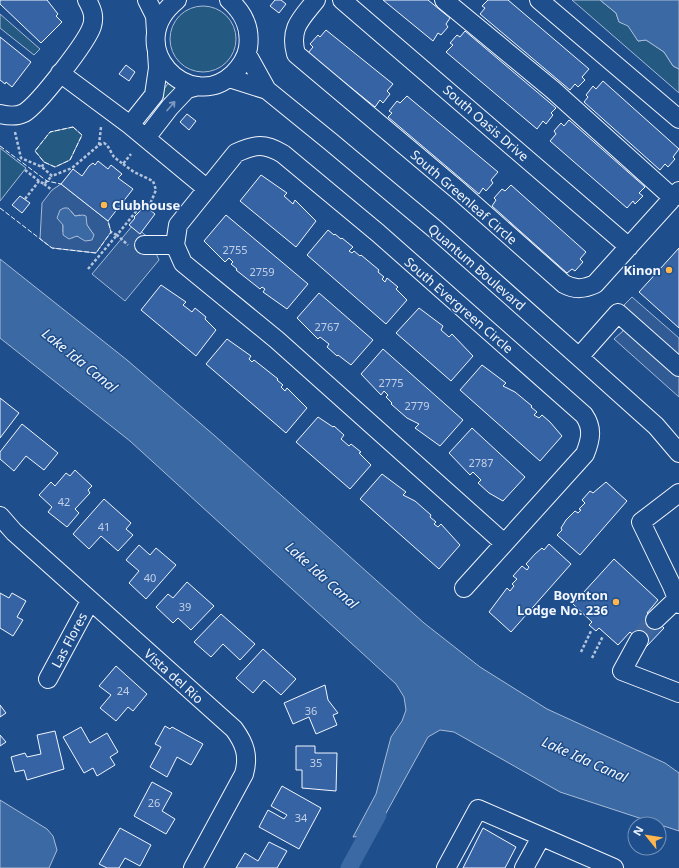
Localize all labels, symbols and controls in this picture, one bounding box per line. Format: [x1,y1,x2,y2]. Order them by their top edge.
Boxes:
street label: South Oasis Drive [439,81,533,165]
one-way arrow [167,100,176,111]
street label: South Greenleaf Circle [407,146,521,248]
place label: Clubhouse [112,196,180,214]
marker: Clubhouse [99,200,109,210]
street label: Quantum Boulevard [424,220,530,314]
house number: 2755 [222,242,248,257]
street label: South Evergreen Circle [401,253,517,357]
place label: Kinon [623,261,661,279]
house number: 2759 [249,264,275,279]
marker: Kinon [664,265,674,275]
house number: 2767 [314,319,340,334]
water label: Lake Ida Canal [38,324,122,397]
house number: 2775 [378,375,404,390]
house number: 2779 [404,398,430,413]
house number: 2787 [468,455,494,470]
house number: 42 [58,494,70,509]
house number: 41 [98,519,110,534]
water label: Lake Ida Canal [281,537,363,613]
house number: 40 [144,570,156,585]
place label: Boynton Lodge No. 236 [517,586,608,619]
marker: Boynton Lodge No. 236 [611,597,621,607]
house number: 39 [179,599,191,614]
street label: Las Flores [47,609,91,671]
street label: Vista del Rio [140,645,208,708]
house number: 24 [117,683,130,698]
house number: 36 [305,703,317,718]
water label: Lake Ida Canal [539,732,631,787]
house number: 35 [310,755,322,770]
house number: 26 [148,795,160,810]
house number: 34 [295,810,308,825]
north arrow [627,816,667,856]
text: N [629,823,647,838]

